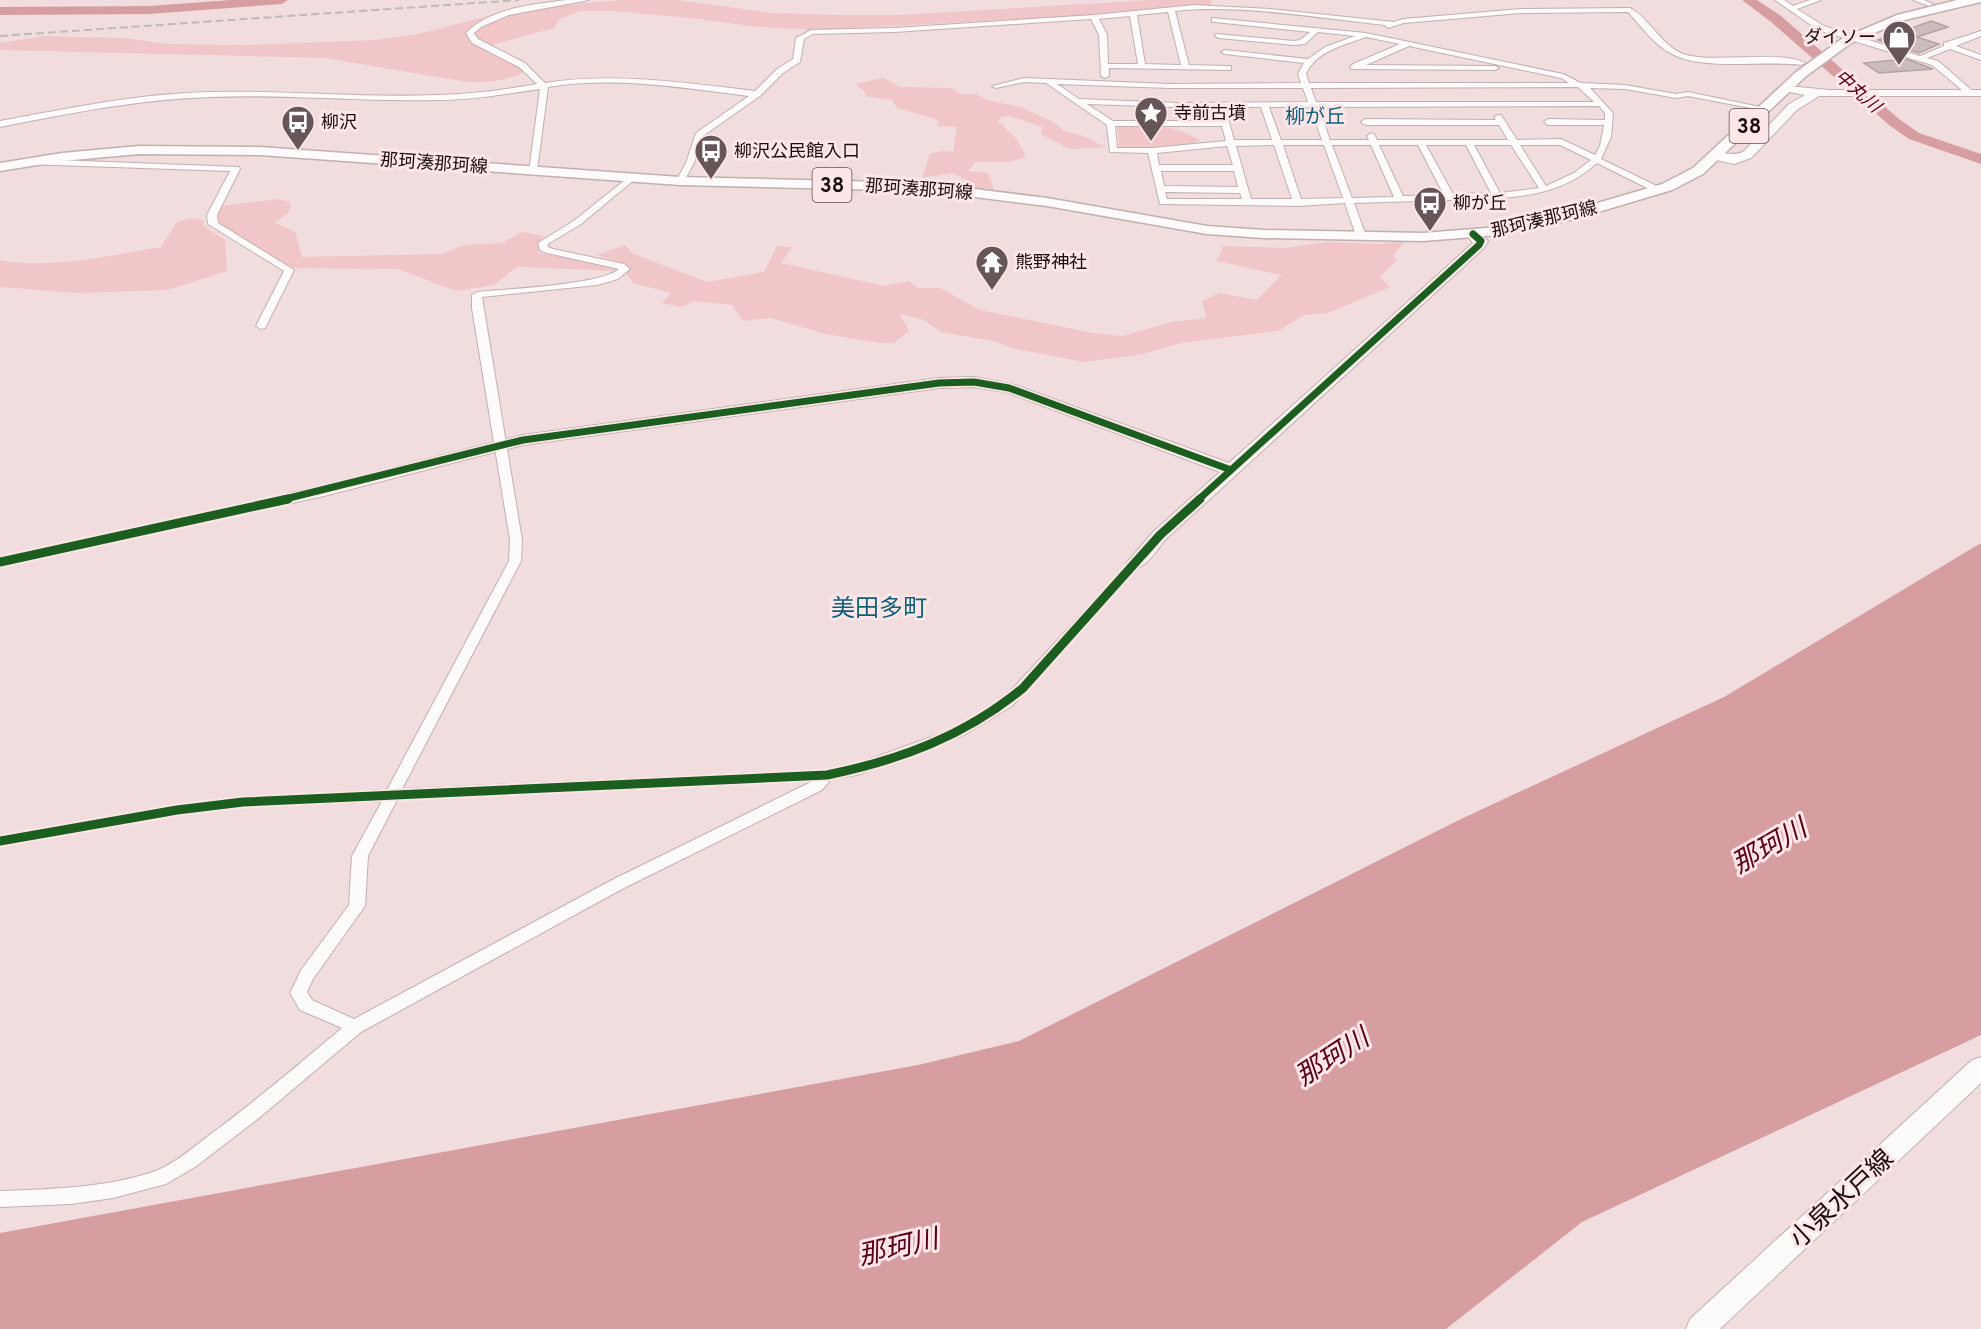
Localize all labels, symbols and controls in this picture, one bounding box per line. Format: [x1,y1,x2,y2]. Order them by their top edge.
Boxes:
shop icon: ダイソー [1881,19,1917,66]
place label: ダイソー [1804,27,1876,50]
water label: 中丸川 [1829,66,1886,120]
place icon: 寺前古墳 [1133,95,1169,142]
place label: 寺前古墳 [1174,103,1246,126]
bus stop icon: 柳沢 [280,104,316,151]
district label: 柳が丘 [1285,105,1345,131]
road number: 38 [1730,109,1768,143]
place label: 柳沢 [321,112,357,135]
bus stop icon: 柳沢公民館入口 [693,133,729,180]
place label: 柳沢公民館入口 [734,141,860,164]
street label: 那珂湊那珂線 [379,149,489,180]
road number: 38 [812,168,852,202]
street label: 那珂湊那珂線 [864,175,974,206]
bus stop icon: 柳が丘 [1412,185,1448,232]
place label: 柳が丘 [1453,193,1507,216]
street label: 那珂湊那珂線 [1489,197,1600,244]
temple icon: 熊野神社 [974,244,1010,291]
place label: 熊野神社 [1015,252,1087,275]
district label: 美田多町 [831,595,927,625]
water label: 那珂川 [1726,811,1816,883]
water label: 那珂川 [1290,1021,1379,1095]
street label: 小泉水戸線 [1784,1143,1902,1256]
water label: 那珂川 [855,1223,945,1275]

